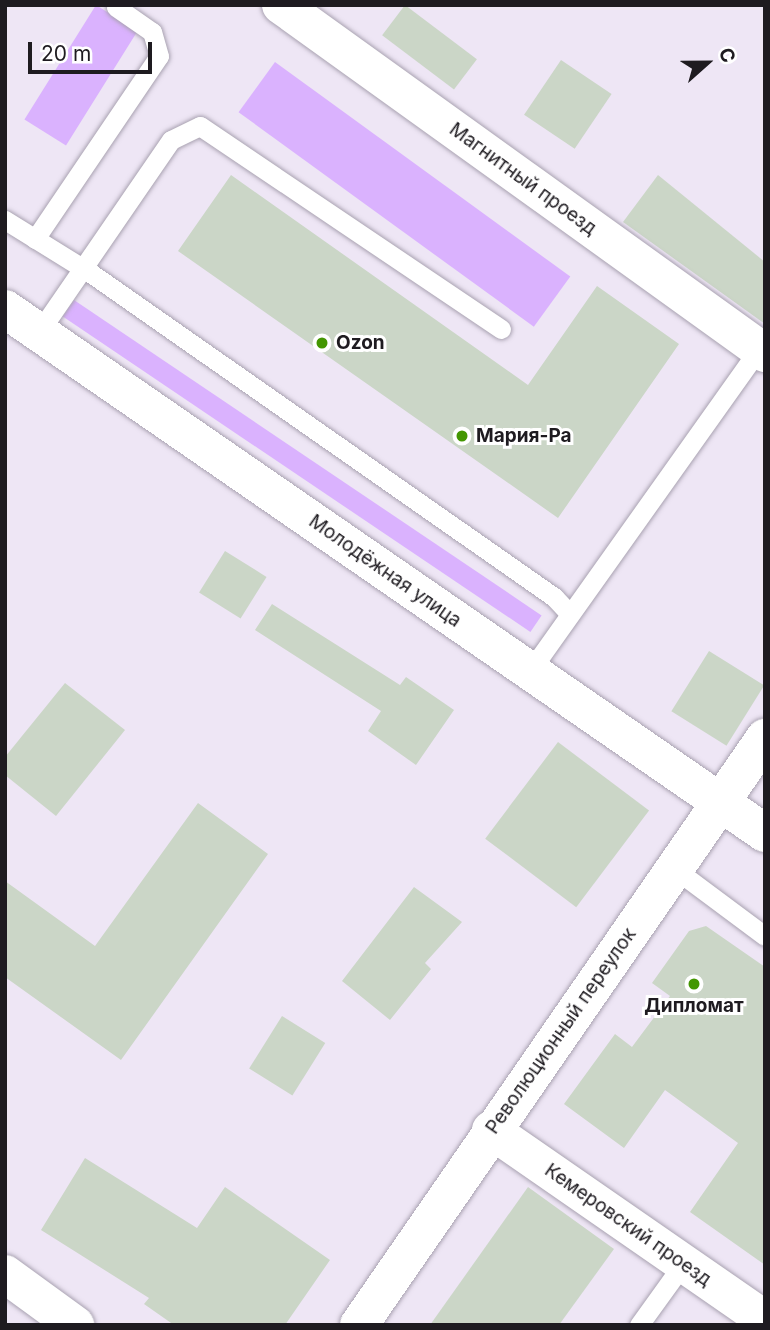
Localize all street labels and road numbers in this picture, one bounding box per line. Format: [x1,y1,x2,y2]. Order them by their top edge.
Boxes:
street label: Магнитный проезд [445,118,601,240]
street label: Молодёжная улица [304,510,466,632]
street label: Революционный переулок [481,924,641,1138]
street label: Кемеровский проезд [540,1159,716,1291]

